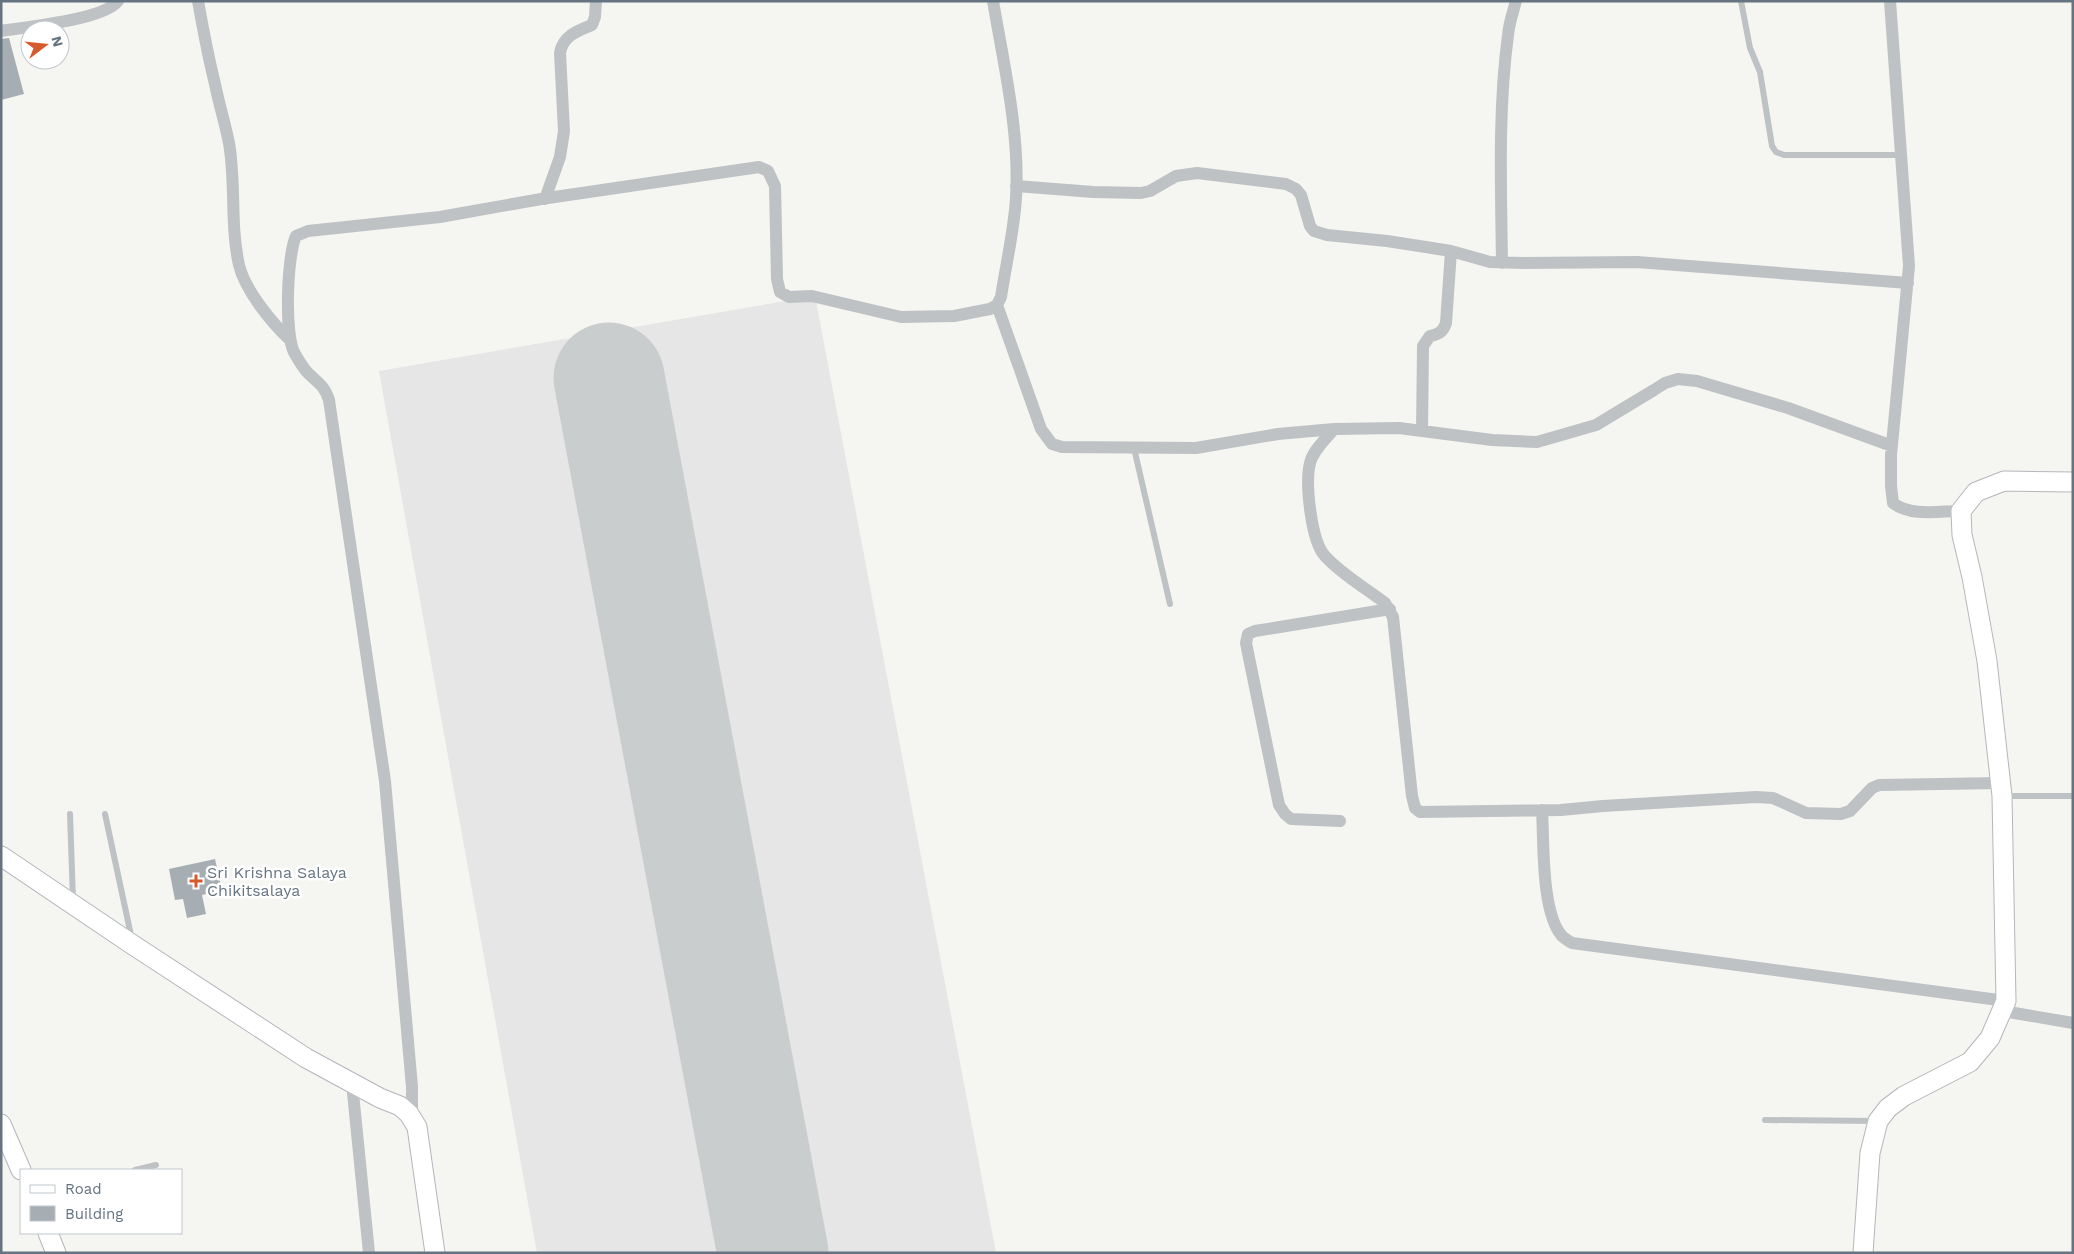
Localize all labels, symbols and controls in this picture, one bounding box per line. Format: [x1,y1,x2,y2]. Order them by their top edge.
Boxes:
north arrow [20,20,70,70]
text: N [48,34,67,49]
place label: Sri Krishna Salaya Chikitsalaya [207,863,347,900]
marker: Sri Krishna Salaya Chikitsalaya [189,874,203,888]
legend [20,1169,182,1234]
text: Road [65,1180,102,1198]
text: Building [65,1205,123,1223]

